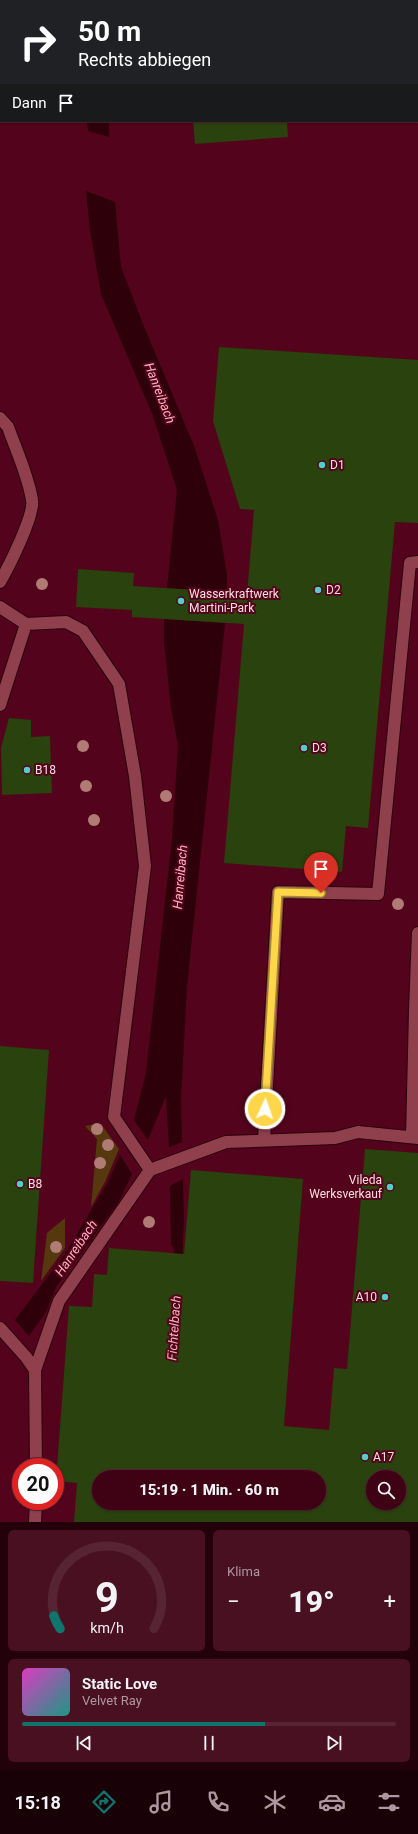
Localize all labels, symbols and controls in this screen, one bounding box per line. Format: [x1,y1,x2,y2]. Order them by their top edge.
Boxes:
text: 50 m [78,15,141,48]
icon: right [12,16,64,68]
text: Rechts abbiegen [78,49,211,70]
icon: arrive [55,92,77,114]
text: Dann [12,94,47,112]
water label: Hanreibach [141,360,179,426]
place label: D1 [330,458,345,472]
marker: D1 [317,460,327,470]
place label: D2 [326,583,341,597]
marker: D2 [313,585,323,595]
place label: Wasserkraftwerk Martini-Park [189,587,280,615]
marker: Wasserkraftwerk Martini-Park [176,596,186,606]
place label: D3 [312,741,327,755]
marker: D3 [299,743,309,753]
place label: B18 [35,763,56,777]
marker: B18 [22,765,32,775]
water label: Hanreibach [170,844,190,910]
pin [304,852,338,893]
icon: arrive [310,858,332,880]
position arrow [244,1088,286,1130]
place label: Vileda Werksverkauf [309,1173,383,1201]
place label: B8 [28,1177,42,1191]
marker: B8 [15,1179,25,1189]
marker: Vileda Werksverkauf [385,1182,395,1192]
water label: Hanreibach [52,1217,100,1279]
place label: A10 [356,1290,377,1304]
marker: A10 [380,1292,390,1302]
water label: Fichtelbach [164,1295,184,1361]
place label: A17 [373,1450,395,1464]
marker: A17 [360,1452,370,1462]
speed limit sign: 20 [12,1458,64,1510]
map controls [366,1470,406,1510]
button: search [366,1470,406,1510]
text: 15:19 · 1 Min. · 60 m [139,1481,279,1499]
text: Klima [227,1564,260,1579]
text: 9 [95,1572,118,1621]
text: 19° [288,1584,335,1619]
text: − [227,1589,240,1614]
text: + [384,1589,396,1614]
text: km/h [90,1619,123,1635]
text: Static Love [82,1675,157,1693]
text: Velvet Ray [82,1693,142,1708]
icon: previous [73,1732,95,1754]
icon: pause [198,1732,220,1754]
icon: next [323,1732,345,1754]
icon: directions [90,1788,118,1816]
icon: music [147,1788,175,1816]
icon: phone [204,1788,232,1816]
icon: climate [261,1788,289,1816]
icon: car [318,1788,346,1816]
icon: filters [375,1788,403,1816]
text: 15:18 [15,1792,61,1813]

